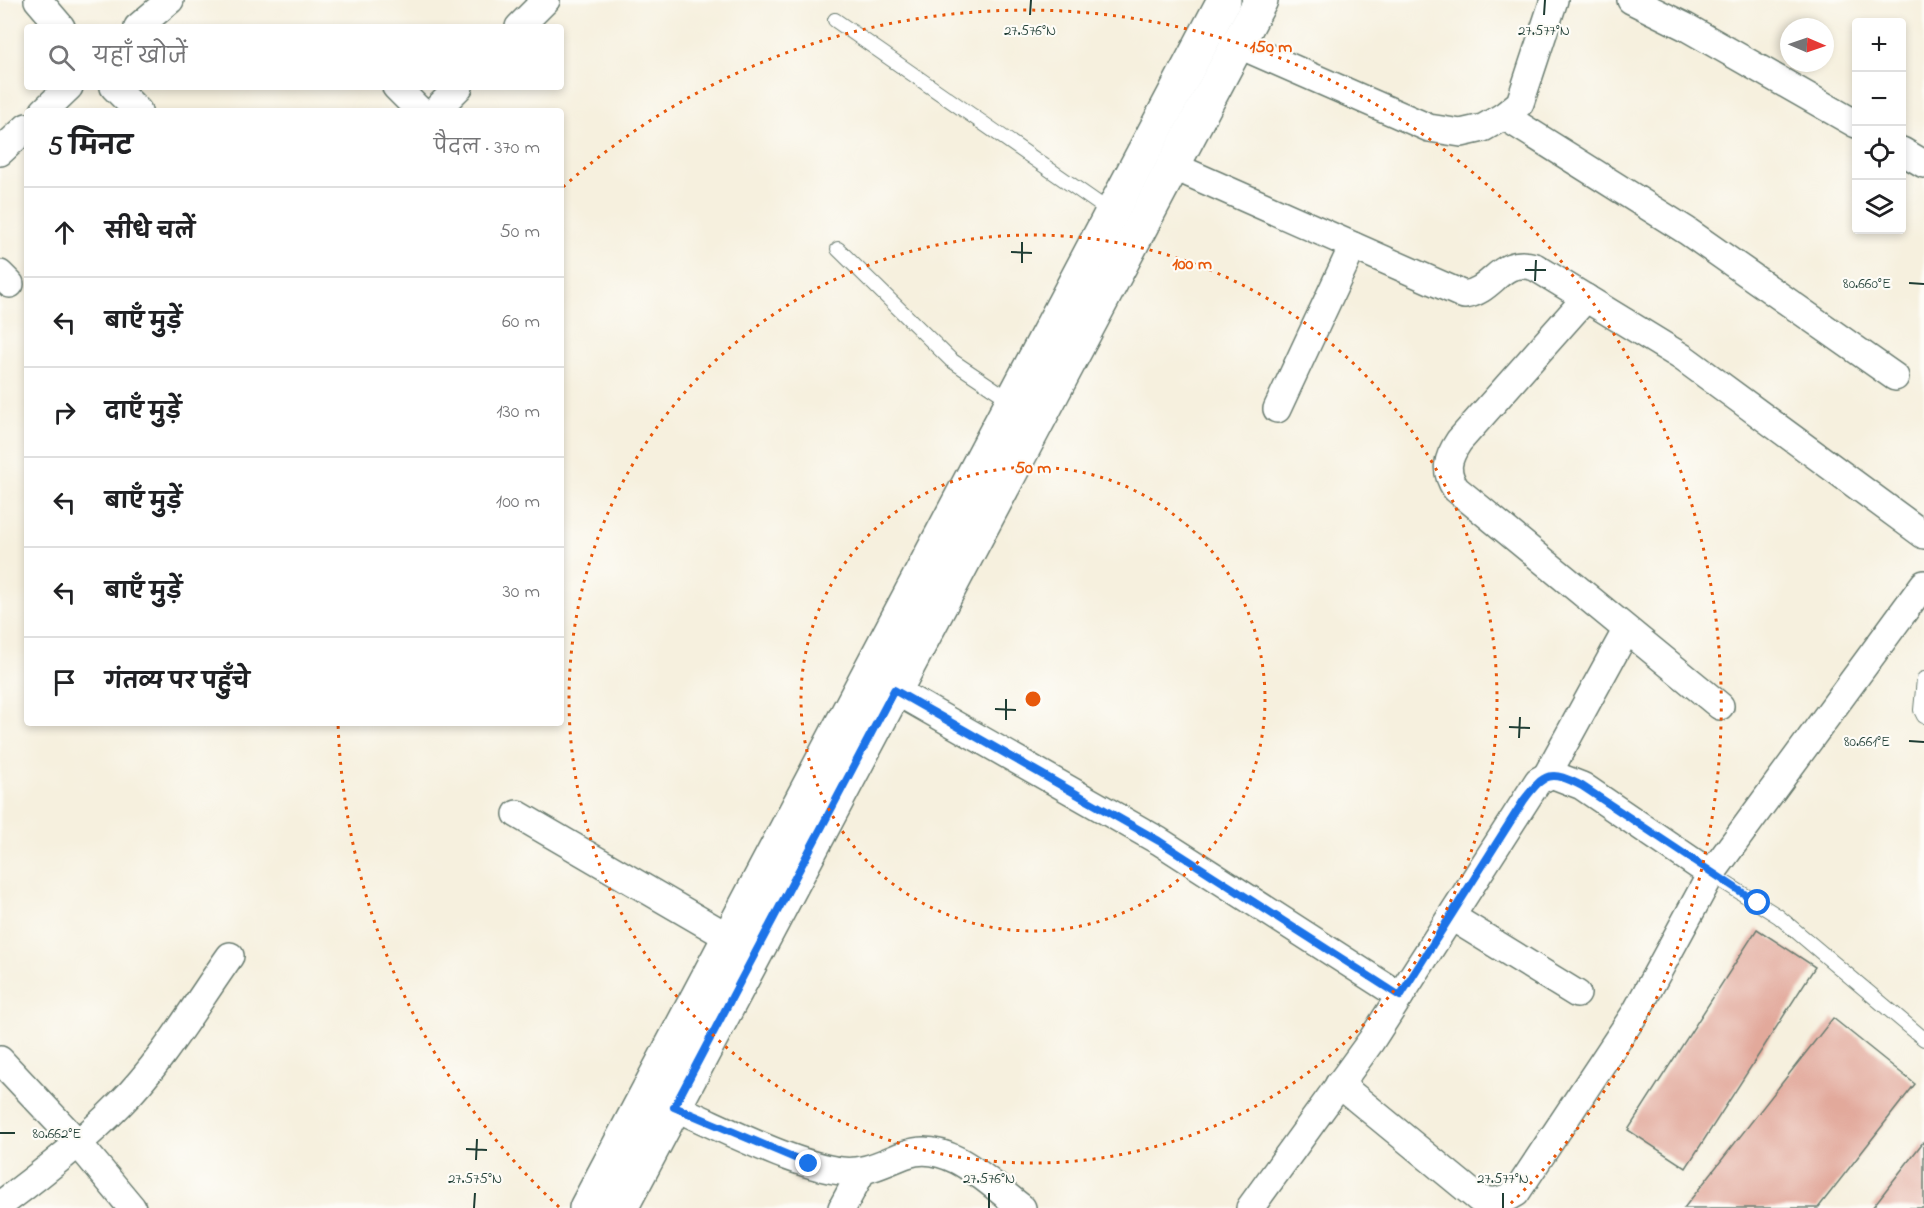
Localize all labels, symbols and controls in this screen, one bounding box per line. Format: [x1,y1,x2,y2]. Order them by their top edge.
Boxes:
north arrow [1780,18,1834,72]
map controls [1852,18,1906,234]
button: + [1852,18,1906,72]
text: 27.576°N [1004,20,1056,42]
text: 27.577°N [1518,20,1570,42]
search box [24,24,564,90]
text: 150 m [1250,35,1292,61]
icon: search [45,41,78,74]
text: यहाँ खोजें [93,42,187,74]
button: − [1852,72,1906,126]
button: locate [1852,126,1906,180]
text: 5 मिनट [48,129,132,167]
text: पैदल · 370 m [434,134,540,163]
button: layers [1852,180,1906,234]
icon: ahead [48,216,81,249]
text: सीधे चलें [105,217,195,249]
text: 50 m [499,218,540,247]
text: 100 m [1172,252,1212,278]
text: 80.660°E [1843,273,1891,295]
icon: left [48,306,81,339]
text: बाएँ मुड़ें [105,307,182,339]
text: 60 m [502,308,540,337]
icon: right [48,396,81,429]
text: दाएँ मुड़ें [105,397,181,429]
text: 130 m [496,398,540,427]
text: 50 m [1015,456,1051,482]
icon: left [48,486,81,519]
text: बाएँ मुड़ें [105,487,182,519]
text: 100 m [496,488,540,517]
icon: left [48,576,81,609]
text: बाएँ मुड़ें [105,577,182,609]
text: 30 m [503,578,540,607]
icon: arrive [48,666,81,699]
text: गंतव्य पर पहुँचे [105,667,250,699]
centre of rings [1023,689,1043,709]
text: 80.661°E [1844,731,1890,753]
route start [1744,889,1770,915]
text: 80.662°E [33,1123,81,1145]
route end [795,1150,821,1176]
text: 27.575°N [448,1168,502,1190]
text: 27.576°N [963,1168,1015,1190]
text: 27.577°N [1477,1168,1529,1190]

